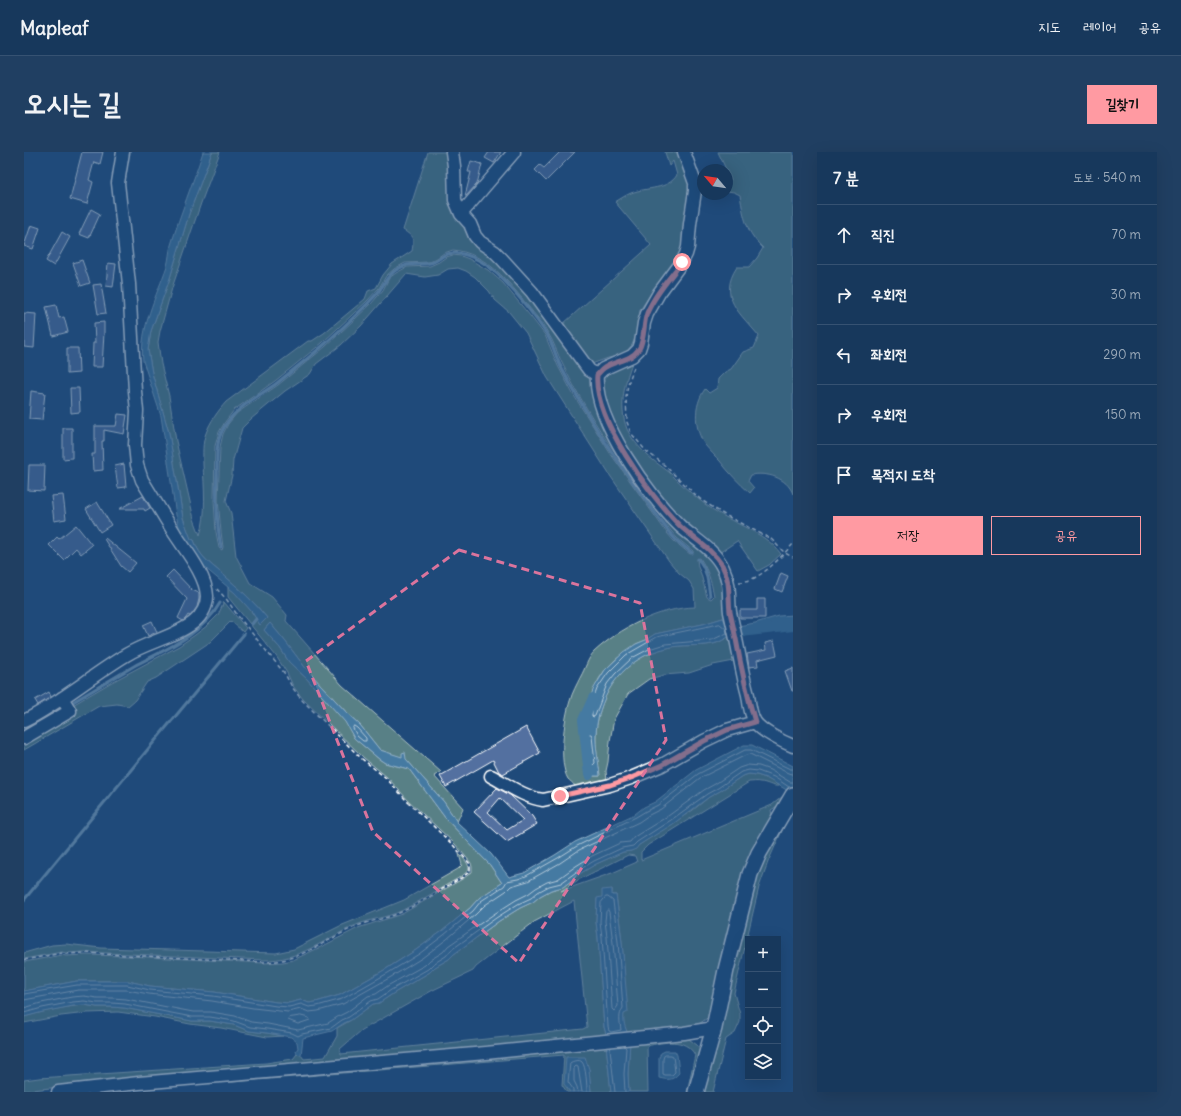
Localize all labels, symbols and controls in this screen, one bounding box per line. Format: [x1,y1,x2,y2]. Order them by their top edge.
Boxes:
text: Mapleaf [20,16,89,40]
text: 지도 [1038,18,1061,36]
text: 레이어 [1083,18,1116,36]
text: 공유 [1138,18,1161,36]
text: 오시는 길 [24,85,121,121]
button: 길찾기 [1087,85,1157,124]
north arrow [697,164,733,200]
text: 7 분 [833,167,859,189]
text: 도보 · 540 m [1073,169,1141,186]
icon: ahead [833,224,855,246]
text: 직진 [871,225,895,244]
text: 70 m [1112,226,1141,243]
route start [673,253,691,271]
icon: right [833,284,855,306]
text: 우회전 [871,285,907,304]
text: 30 m [1111,286,1141,303]
icon: left [833,344,855,366]
text: 좌회전 [871,345,907,364]
text: 290 m [1103,346,1141,363]
icon: right [833,404,855,426]
text: 우회전 [871,405,907,424]
text: 150 m [1105,406,1141,423]
icon: arrive [833,464,855,486]
text: 목적지 도착 [871,465,935,484]
button: 저장 [833,516,983,555]
button: 공유 [991,516,1141,555]
route end [551,787,569,805]
map controls [745,936,781,1080]
button: + [745,936,781,972]
button: − [745,972,781,1008]
button: locate [745,1008,781,1044]
button: layers [745,1044,781,1080]

